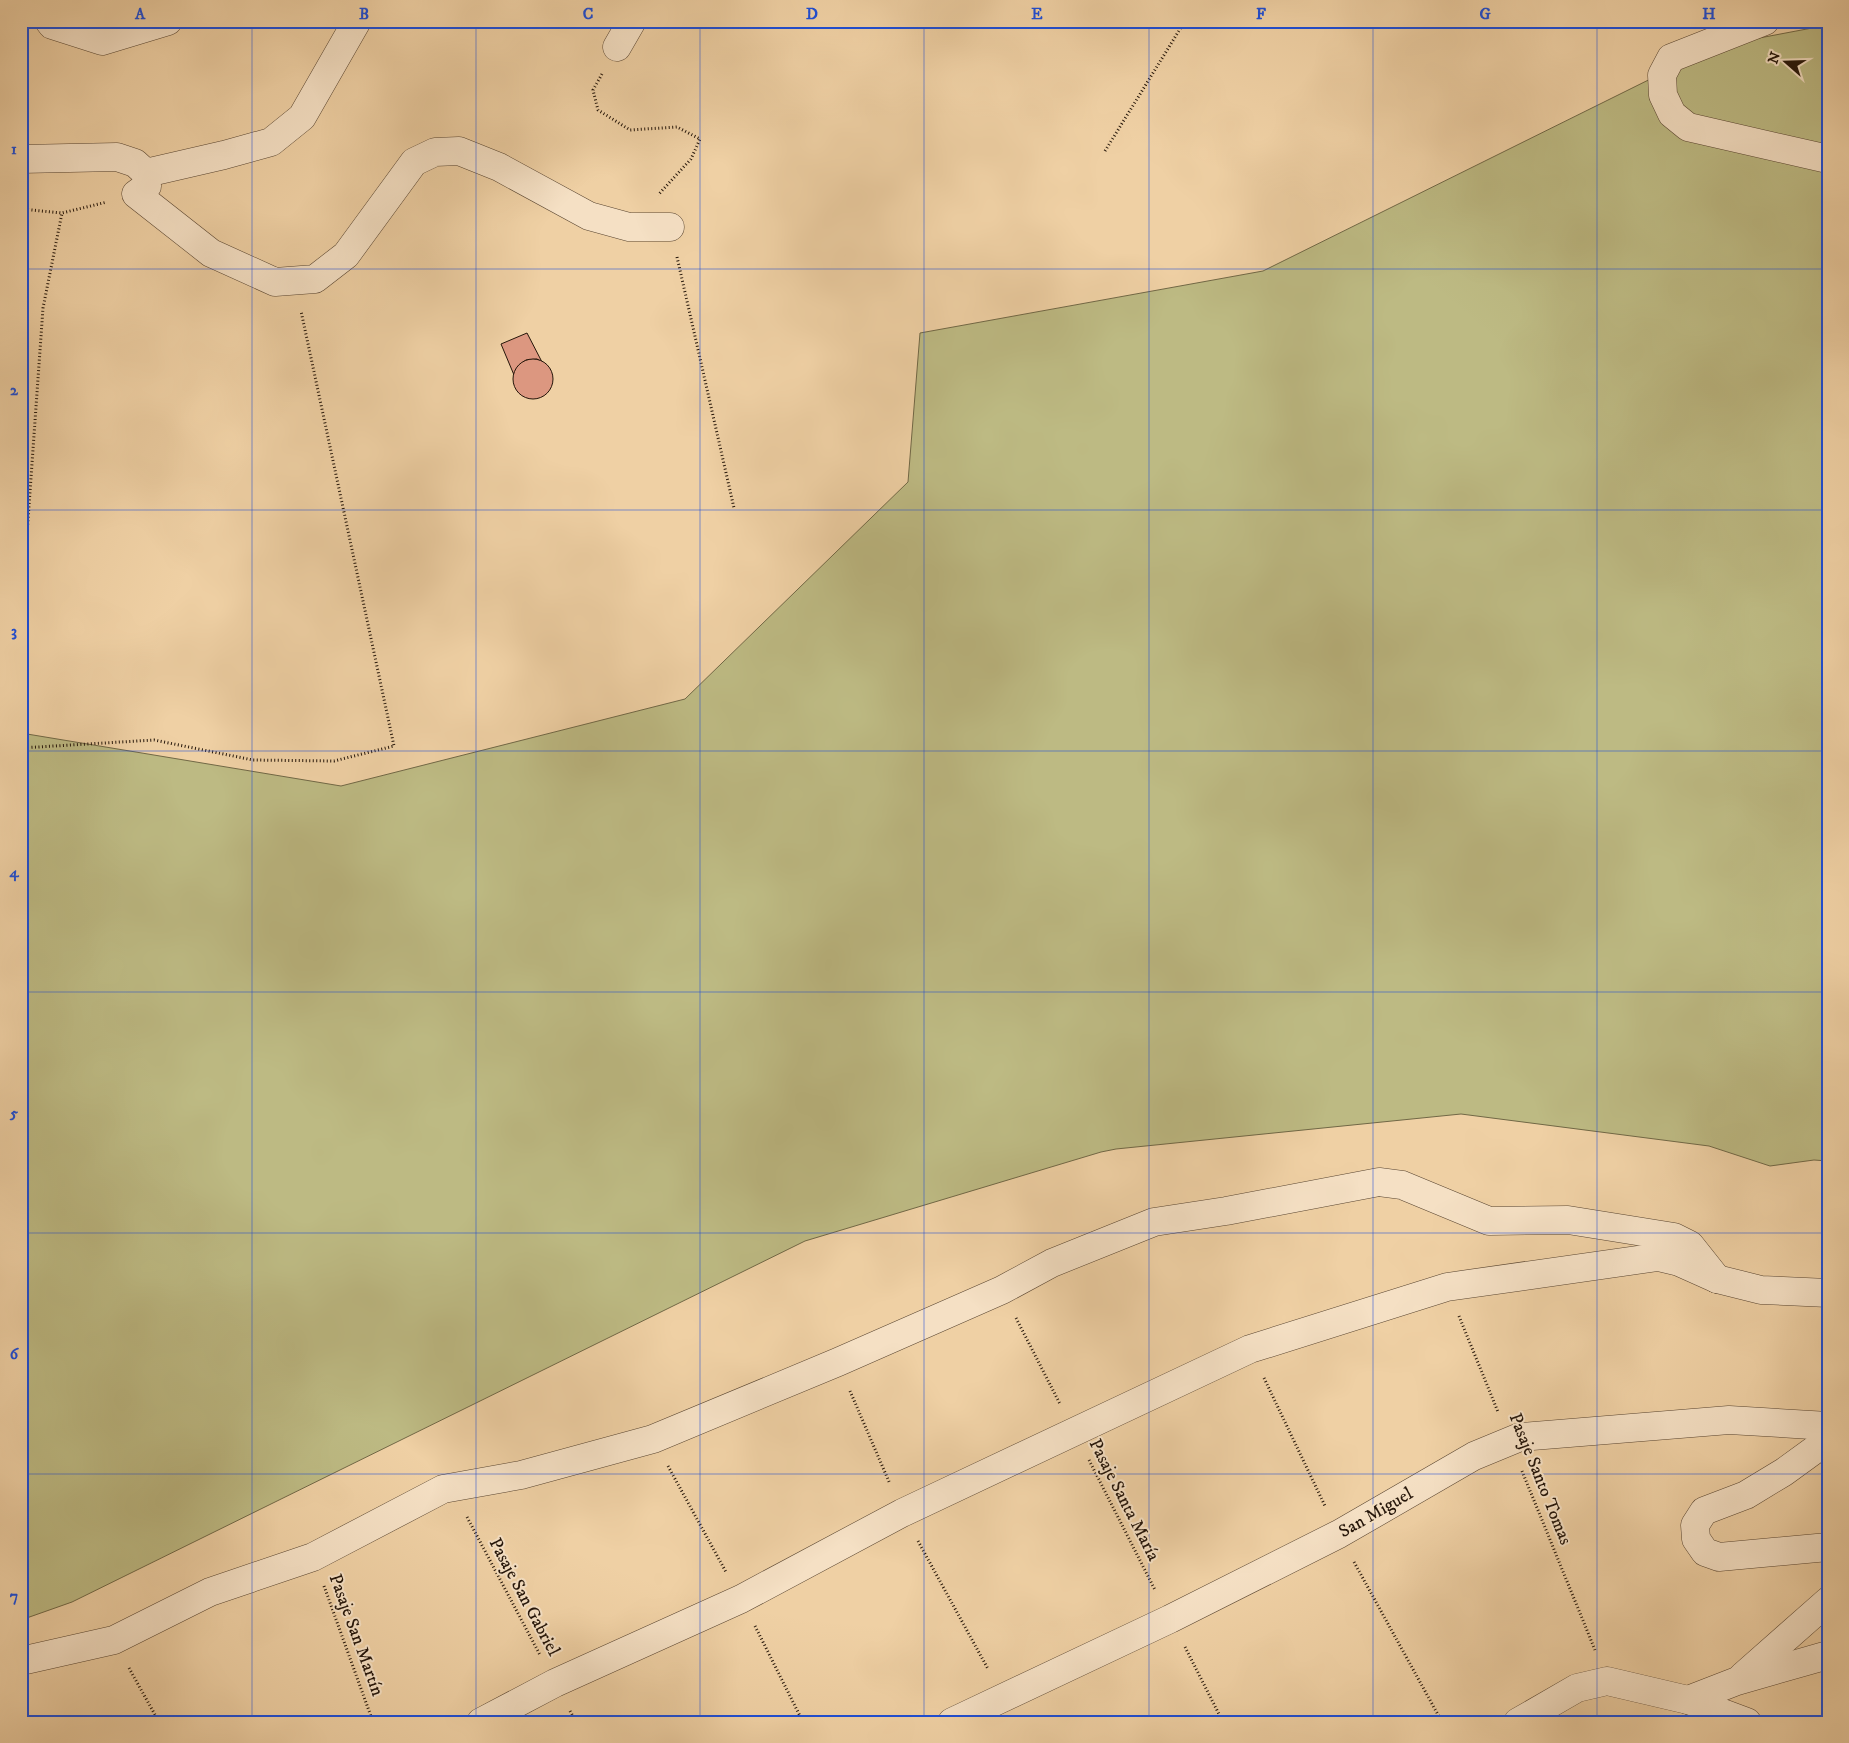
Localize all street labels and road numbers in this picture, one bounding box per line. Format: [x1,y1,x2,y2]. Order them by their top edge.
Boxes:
street label: Pasaje Santo Tomas [1504,1410,1576,1548]
street label: Pasaje Santa María [1084,1435,1164,1565]
street label: San Miguel [1335,1483,1417,1543]
street label: Pasaje San Gabriel [484,1534,565,1660]
street label: Pasaje San Martín [324,1571,388,1700]

